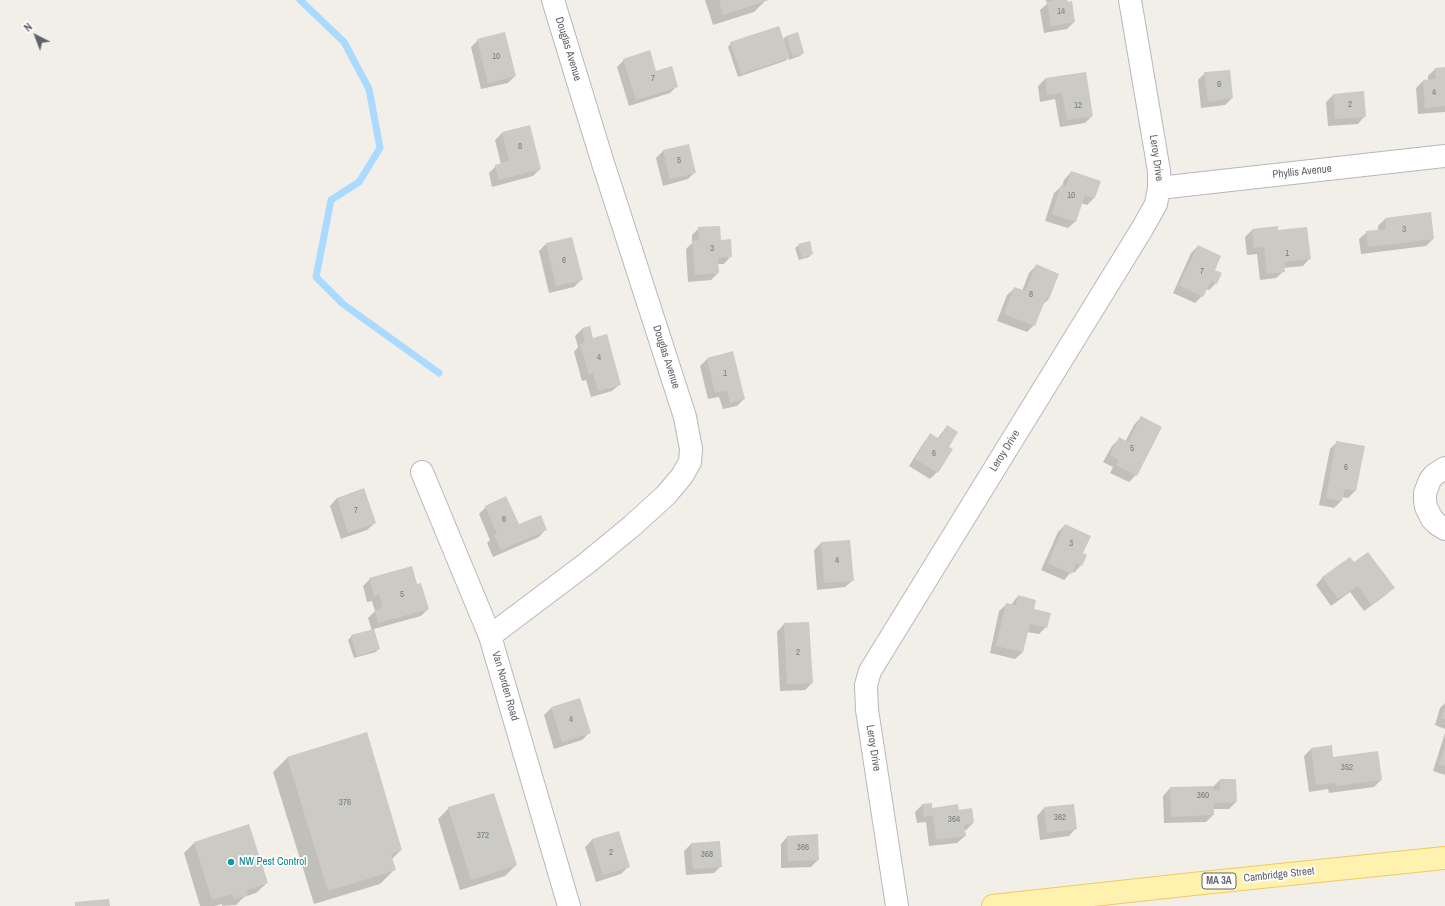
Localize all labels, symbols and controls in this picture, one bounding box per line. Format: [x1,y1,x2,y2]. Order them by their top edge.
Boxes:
house number: 14 [1057,7,1065,17]
street label: Douglas Avenue [552,15,584,83]
north arrow [16,16,56,56]
text: N [21,20,35,34]
house number: 10 [492,52,500,62]
house number: 7 [651,74,655,84]
house number: 9 [1217,80,1221,90]
house number: 4 [1432,88,1436,98]
house number: 2 [1348,100,1352,110]
house number: 12 [1074,101,1082,111]
street label: Leroy Drive [1146,134,1166,182]
house number: 8 [518,142,522,152]
house number: 5 [677,156,681,166]
street label: Phyllis Avenue [1272,162,1332,182]
house number: 10 [1067,191,1075,201]
house number: 3 [1402,225,1406,235]
house number: 3 [710,244,714,254]
house number: 1 [1285,249,1289,259]
house number: 6 [562,256,566,266]
house number: 7 [1200,267,1204,277]
house number: 8 [1029,290,1033,300]
street label: Douglas Avenue [650,324,682,390]
house number: 4 [597,353,601,363]
house number: 1 [723,369,727,379]
street label: Leroy Drive [987,428,1023,474]
house number: 5 [1130,444,1134,454]
house number: 6 [932,449,936,459]
house number: 6 [1344,463,1348,473]
house number: 7 [354,506,358,516]
house number: 6 [502,515,506,525]
house number: 3 [1069,539,1073,549]
house number: 4 [835,556,839,566]
house number: 5 [400,590,404,600]
house number: 2 [796,648,800,658]
street label: Van Norden Road [489,650,521,722]
house number: 4 [569,715,573,725]
street label: Leroy Drive [863,724,883,772]
house number: 352 [1341,763,1353,773]
house number: 360 [1197,791,1209,801]
house number: 376 [339,798,351,808]
house number: 362 [1054,813,1066,823]
house number: 364 [948,815,960,825]
house number: 372 [477,831,489,841]
house number: 366 [797,843,809,853]
house number: 2 [609,848,613,858]
house number: 368 [701,850,713,860]
place label: NW Pest Control [239,855,306,869]
marker: NW Pest Control [226,857,236,867]
street label: Cambridge Street [1243,865,1315,885]
road number: MA 3A [1202,873,1236,889]

